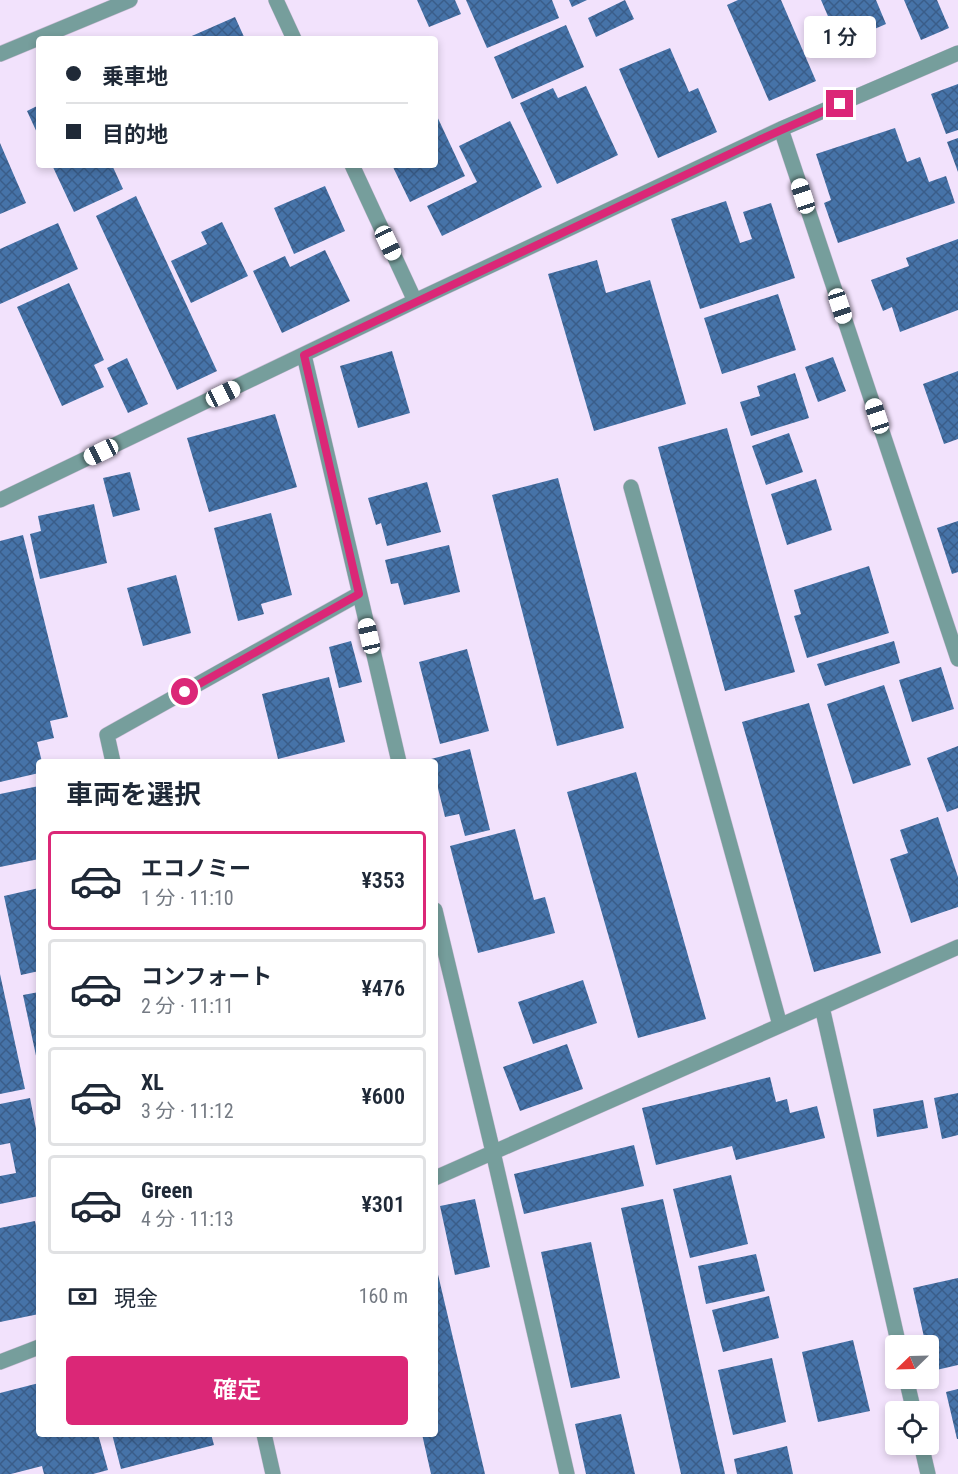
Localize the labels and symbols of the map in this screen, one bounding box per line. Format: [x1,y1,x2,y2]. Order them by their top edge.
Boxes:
callout: 1 分 [804,17,876,59]
route end [826,90,853,117]
car [789,176,817,216]
car [372,223,404,263]
car [826,286,854,326]
car [203,378,243,410]
car [863,396,891,436]
car [81,436,121,468]
car [356,616,382,656]
route start [171,678,198,705]
north arrow [885,1335,939,1389]

